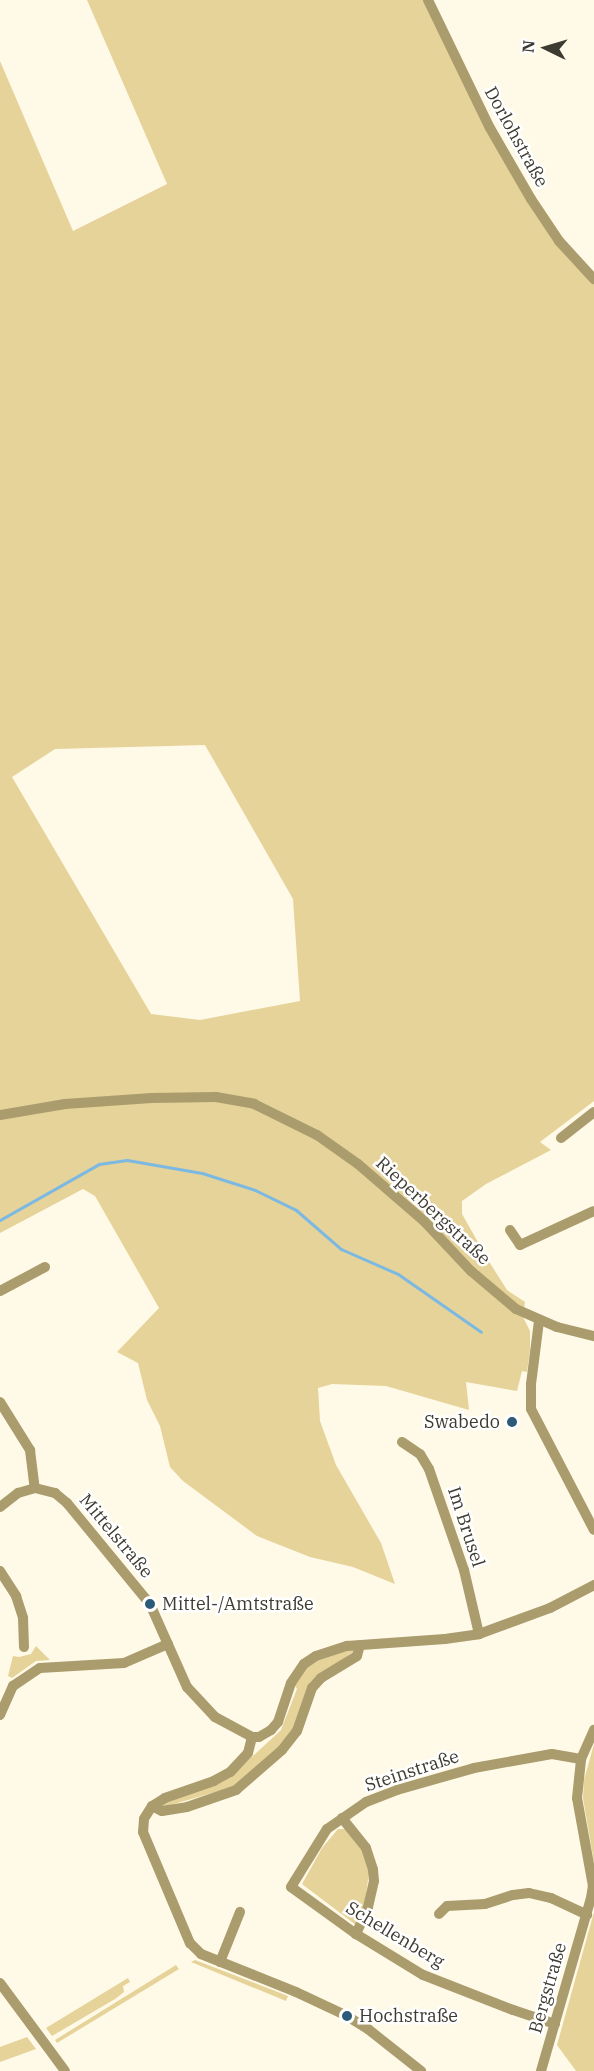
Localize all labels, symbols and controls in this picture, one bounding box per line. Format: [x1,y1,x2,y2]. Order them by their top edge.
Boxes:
north arrow [516,18,576,78]
text: N [518,39,539,54]
street label: Dorlohstraße [479,83,553,191]
street label: Rieperbergstraße [371,1152,495,1270]
place label: Swabedo [424,1411,500,1433]
marker: Swabedo [505,1415,519,1429]
street label: Im Brusel [443,1484,489,1570]
street label: Mittelstraße [75,1490,157,1582]
place label: Mittel-/Amtstraße [162,1593,314,1615]
marker: Mittel-/Amtstraße [143,1597,157,1611]
street label: Steinstraße [362,1746,462,1796]
street label: Schellenberg [342,1897,448,1973]
street label: Bergstraße [525,1940,571,2036]
place label: Hochstraße [359,2005,458,2027]
marker: Hochstraße [340,2009,354,2023]

